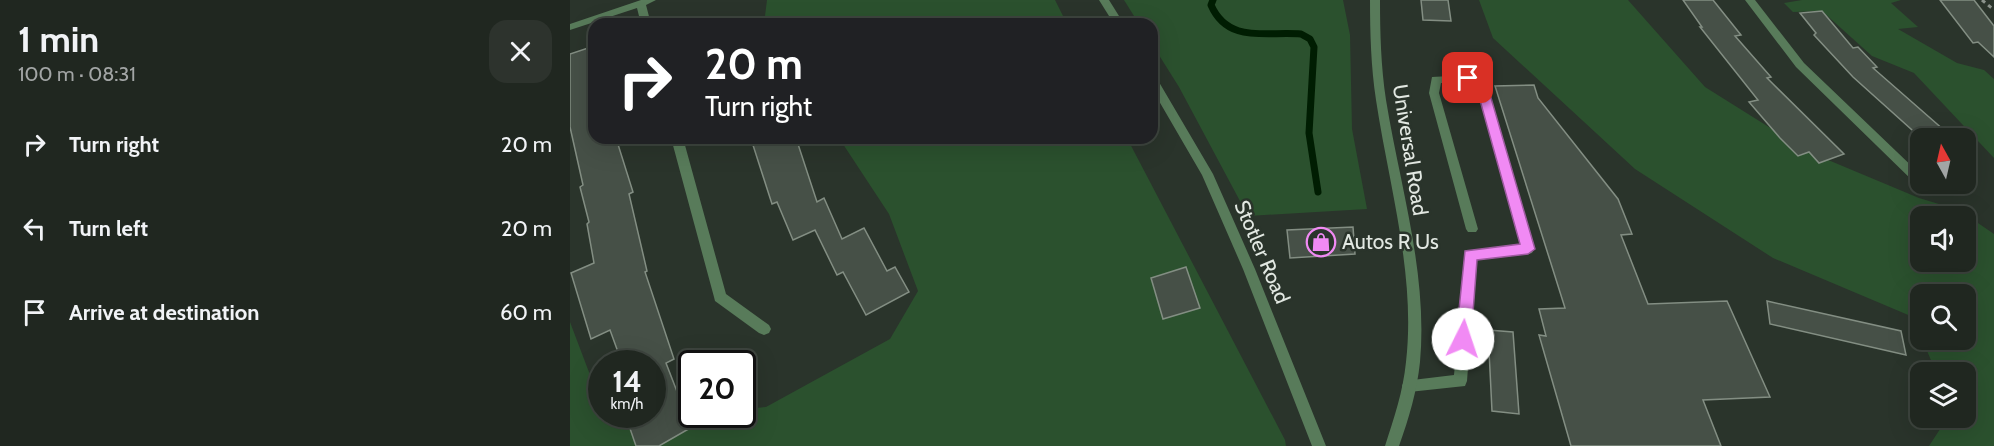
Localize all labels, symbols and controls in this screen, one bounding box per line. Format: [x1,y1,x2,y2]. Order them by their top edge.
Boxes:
text: 1 min [18,17,99,61]
button: close [489,20,552,83]
text: 20 m [705,38,803,90]
icon: right [606,42,684,120]
pin [1442,52,1493,103]
icon: arrive [1451,61,1484,94]
text: 100 m · 08:31 [18,62,136,86]
street label: Universal Road [1388,82,1433,217]
text: Turn right [705,90,812,123]
icon: right [18,128,51,161]
north arrow [1910,128,1976,194]
map controls [1910,128,1976,428]
text: Turn right [69,131,159,158]
text: 20 m [501,131,552,158]
street label: Stotler Road [1229,196,1295,307]
button: sound [1910,206,1976,272]
icon: left [18,212,51,245]
text: Turn left [69,215,148,242]
text: 20 m [501,215,552,242]
shop icon: Autos R Us [1305,226,1337,258]
place label: Autos R Us [1342,229,1439,254]
button: search [1910,284,1976,350]
icon: arrive [18,296,51,329]
text: Arrive at destination [69,299,259,326]
text: 60 m [500,299,552,326]
position arrow [1431,307,1495,371]
speed limit sign: 20 [678,350,756,428]
button: layers [1910,362,1976,428]
text: 14 [612,363,642,400]
text: km/h [611,395,643,413]

